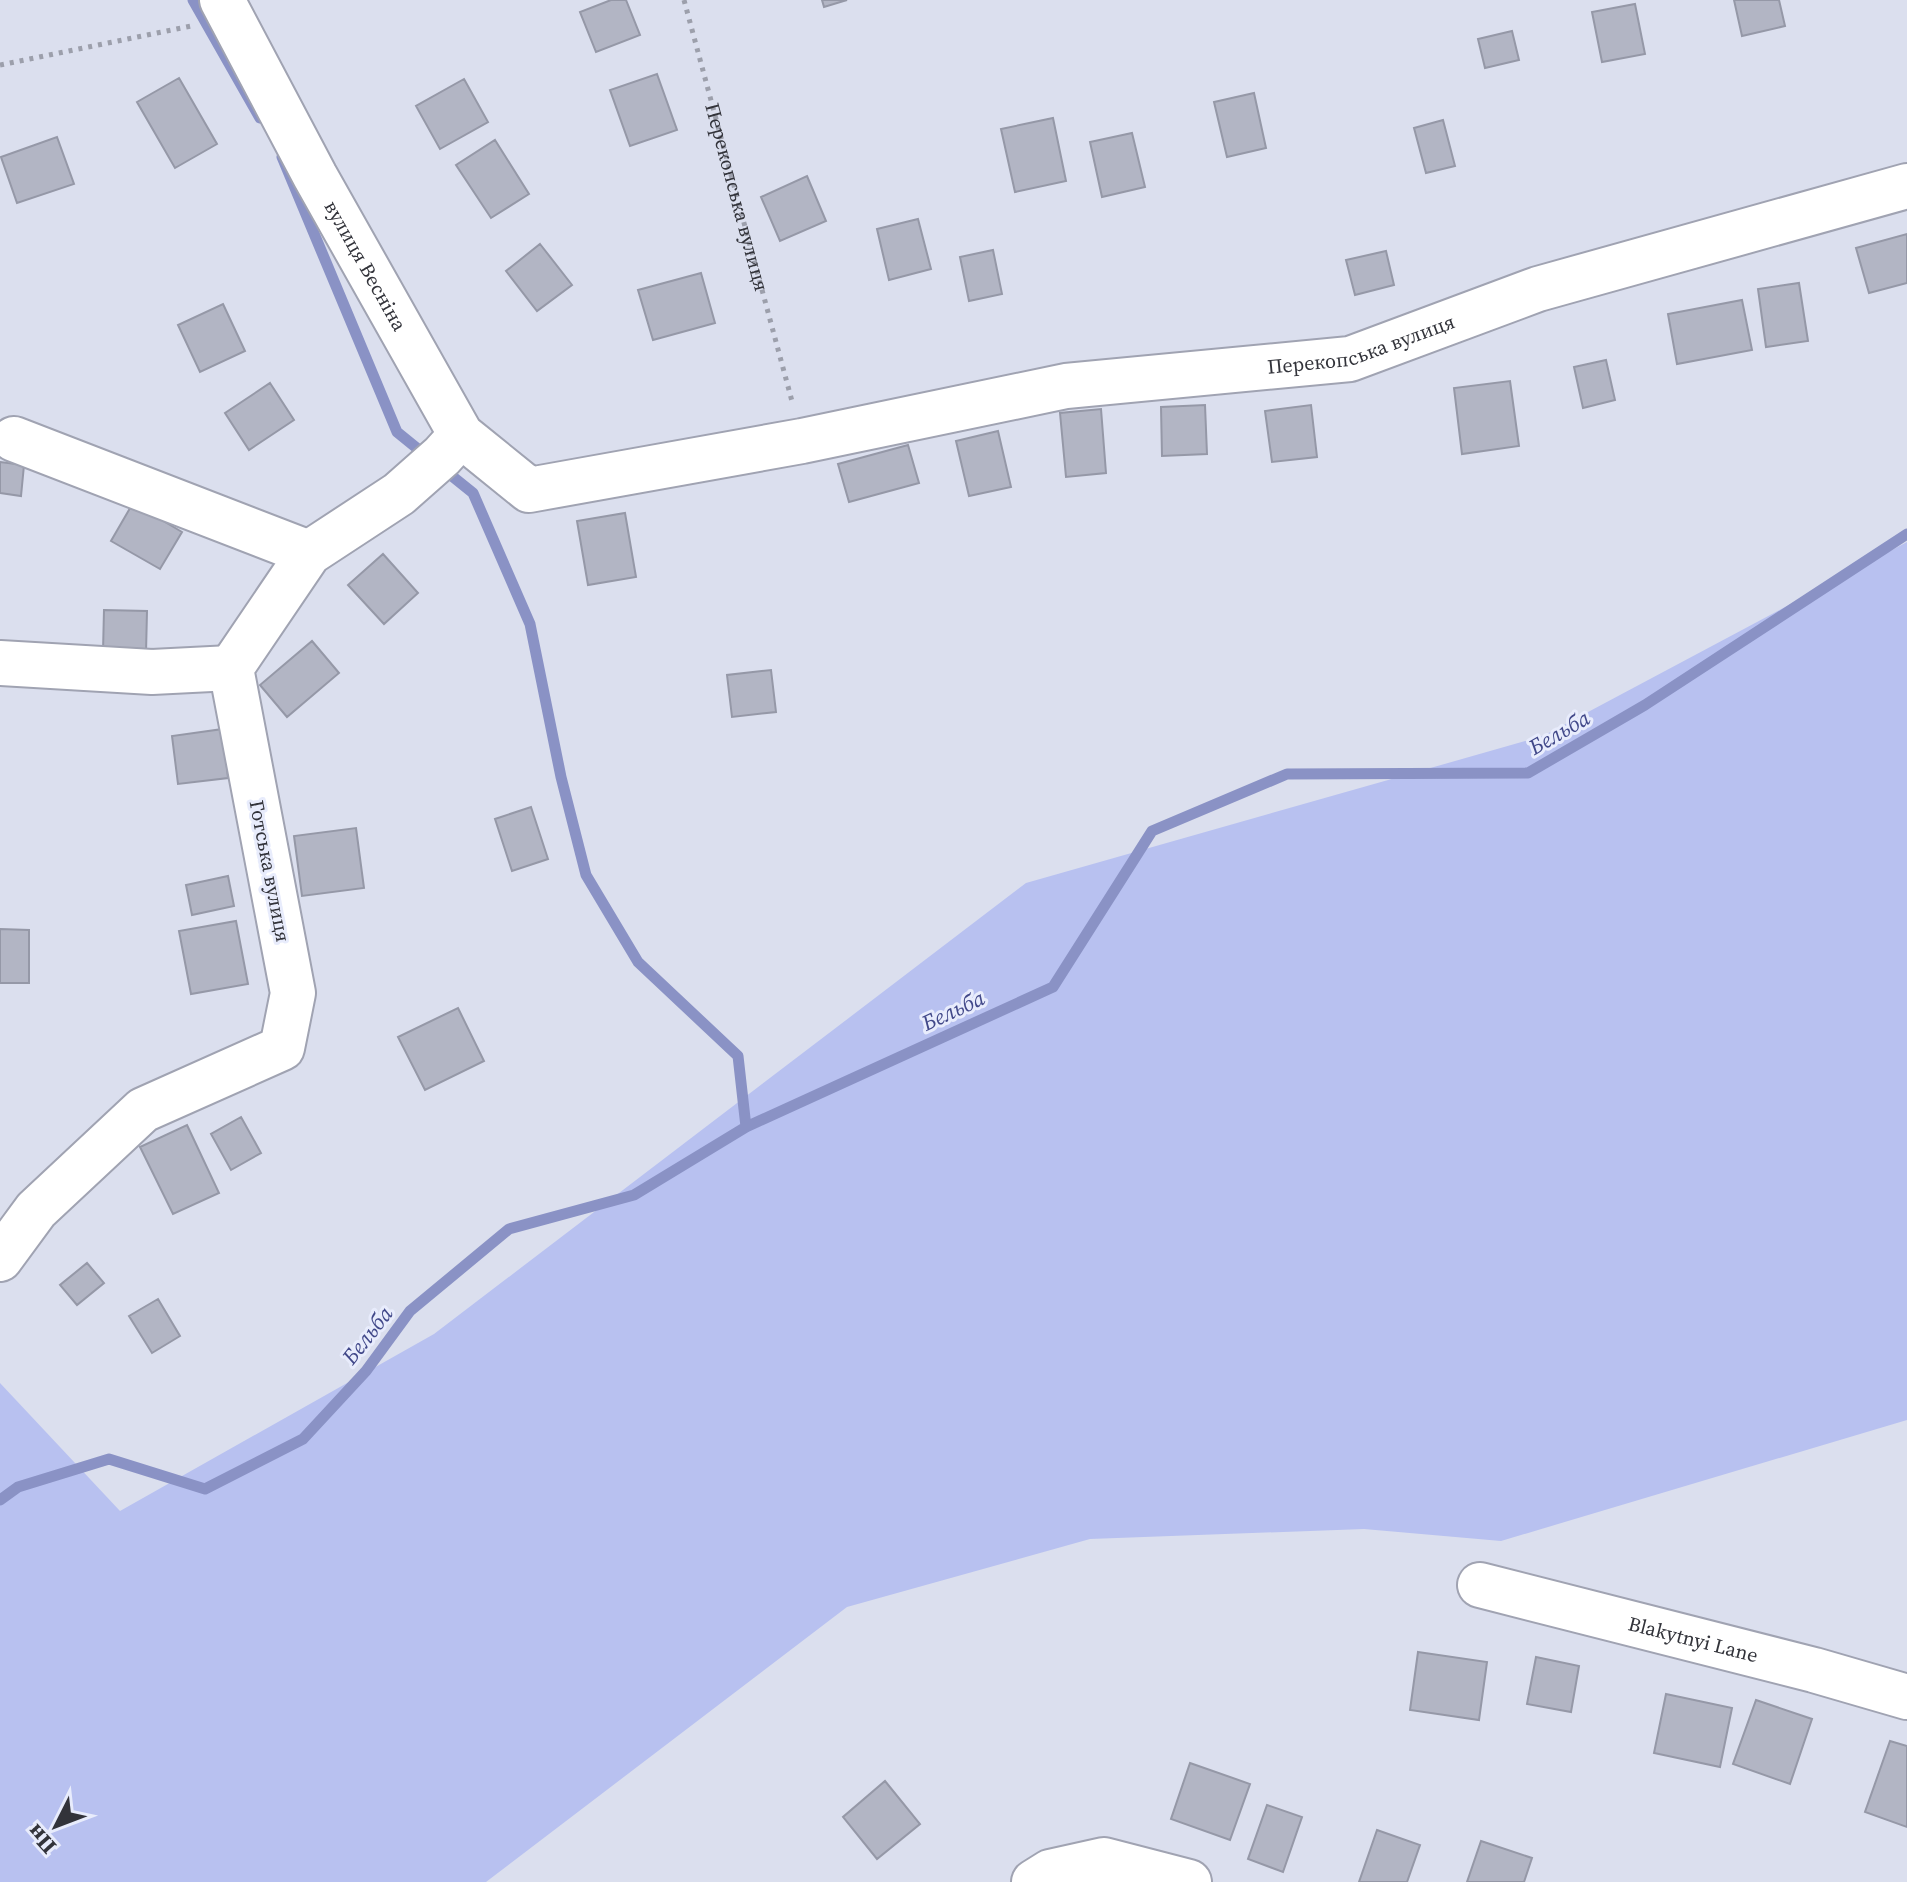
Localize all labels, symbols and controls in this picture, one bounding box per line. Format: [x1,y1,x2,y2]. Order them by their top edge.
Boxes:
street label: Перекопська вулиця [698,100,776,294]
street label: вулиця Весніна [318,195,414,337]
street label: Перекопська вулиця [1266,307,1459,381]
water label: Бельба [1522,702,1596,762]
street label: Готська вулиця [243,798,297,944]
water label: Бельба [916,982,990,1038]
water label: Бельба [334,1299,400,1371]
street label: Blakytnyi Lane [1625,1609,1761,1669]
north arrow [16,1786,96,1866]
text: Пн [20,1818,63,1861]

